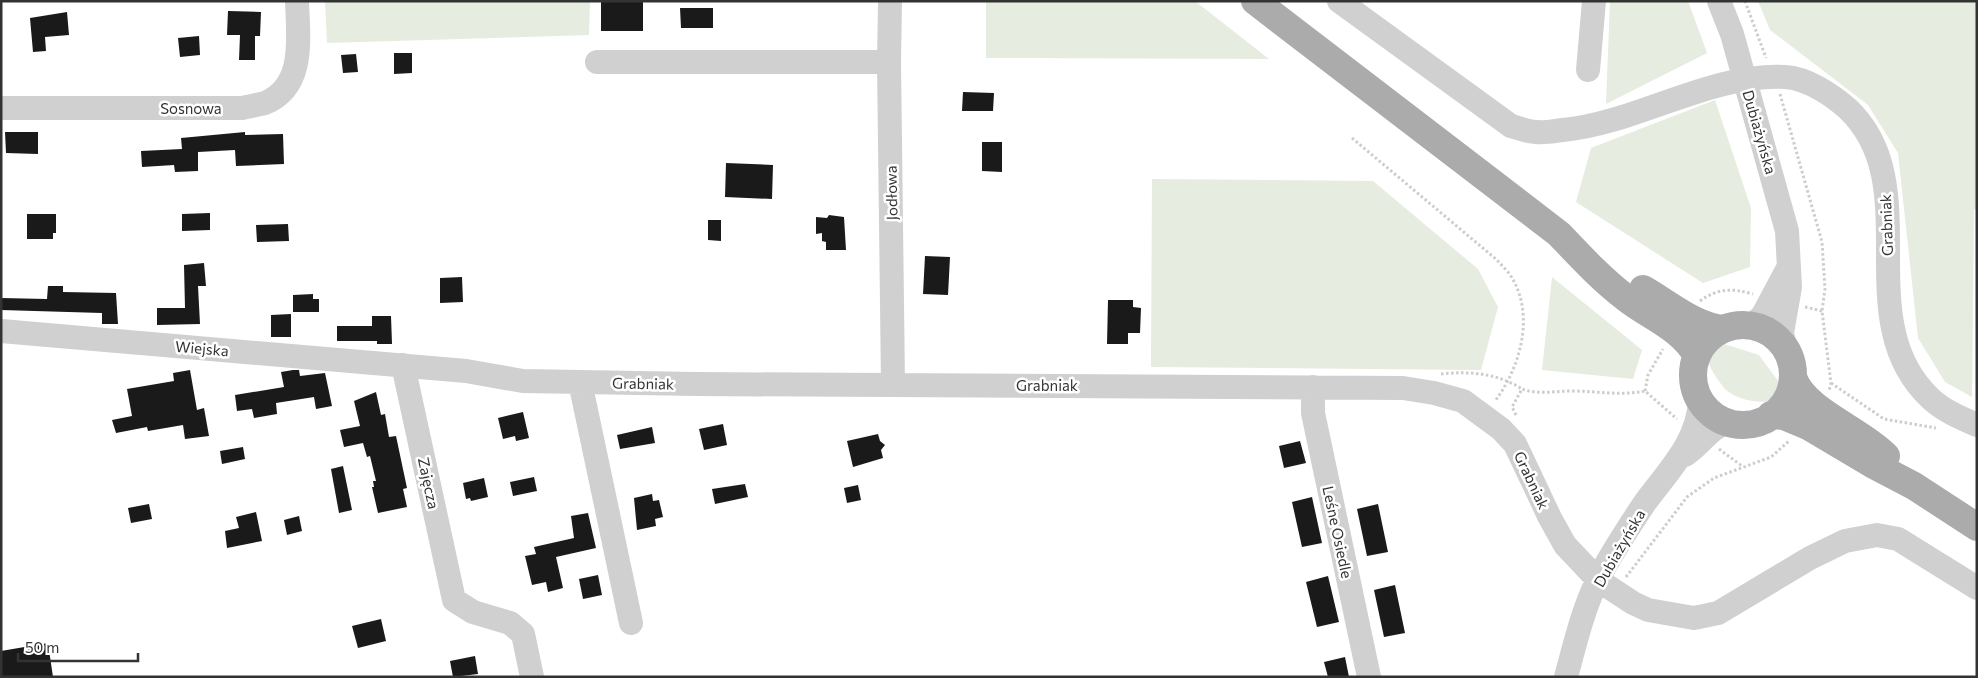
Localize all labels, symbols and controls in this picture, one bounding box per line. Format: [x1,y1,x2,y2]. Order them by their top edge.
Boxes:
street label: Dubiażyńska [1739,88,1781,176]
street label: Sosnowa [160,99,222,117]
street label: Jodłowa [882,165,900,221]
street label: Grabniak [1876,194,1896,256]
street label: Wiejska [174,337,230,359]
street label: Grabniak [612,373,674,393]
street label: Grabniak [1016,376,1078,394]
street label: Grabniak [1511,448,1553,512]
street label: Zajęcza [415,456,443,510]
street label: Leśne Osiedle [1319,484,1357,580]
street label: Dubiażyńska [1590,506,1648,590]
scale bar [18,630,138,662]
text: 50 m [25,638,59,656]

